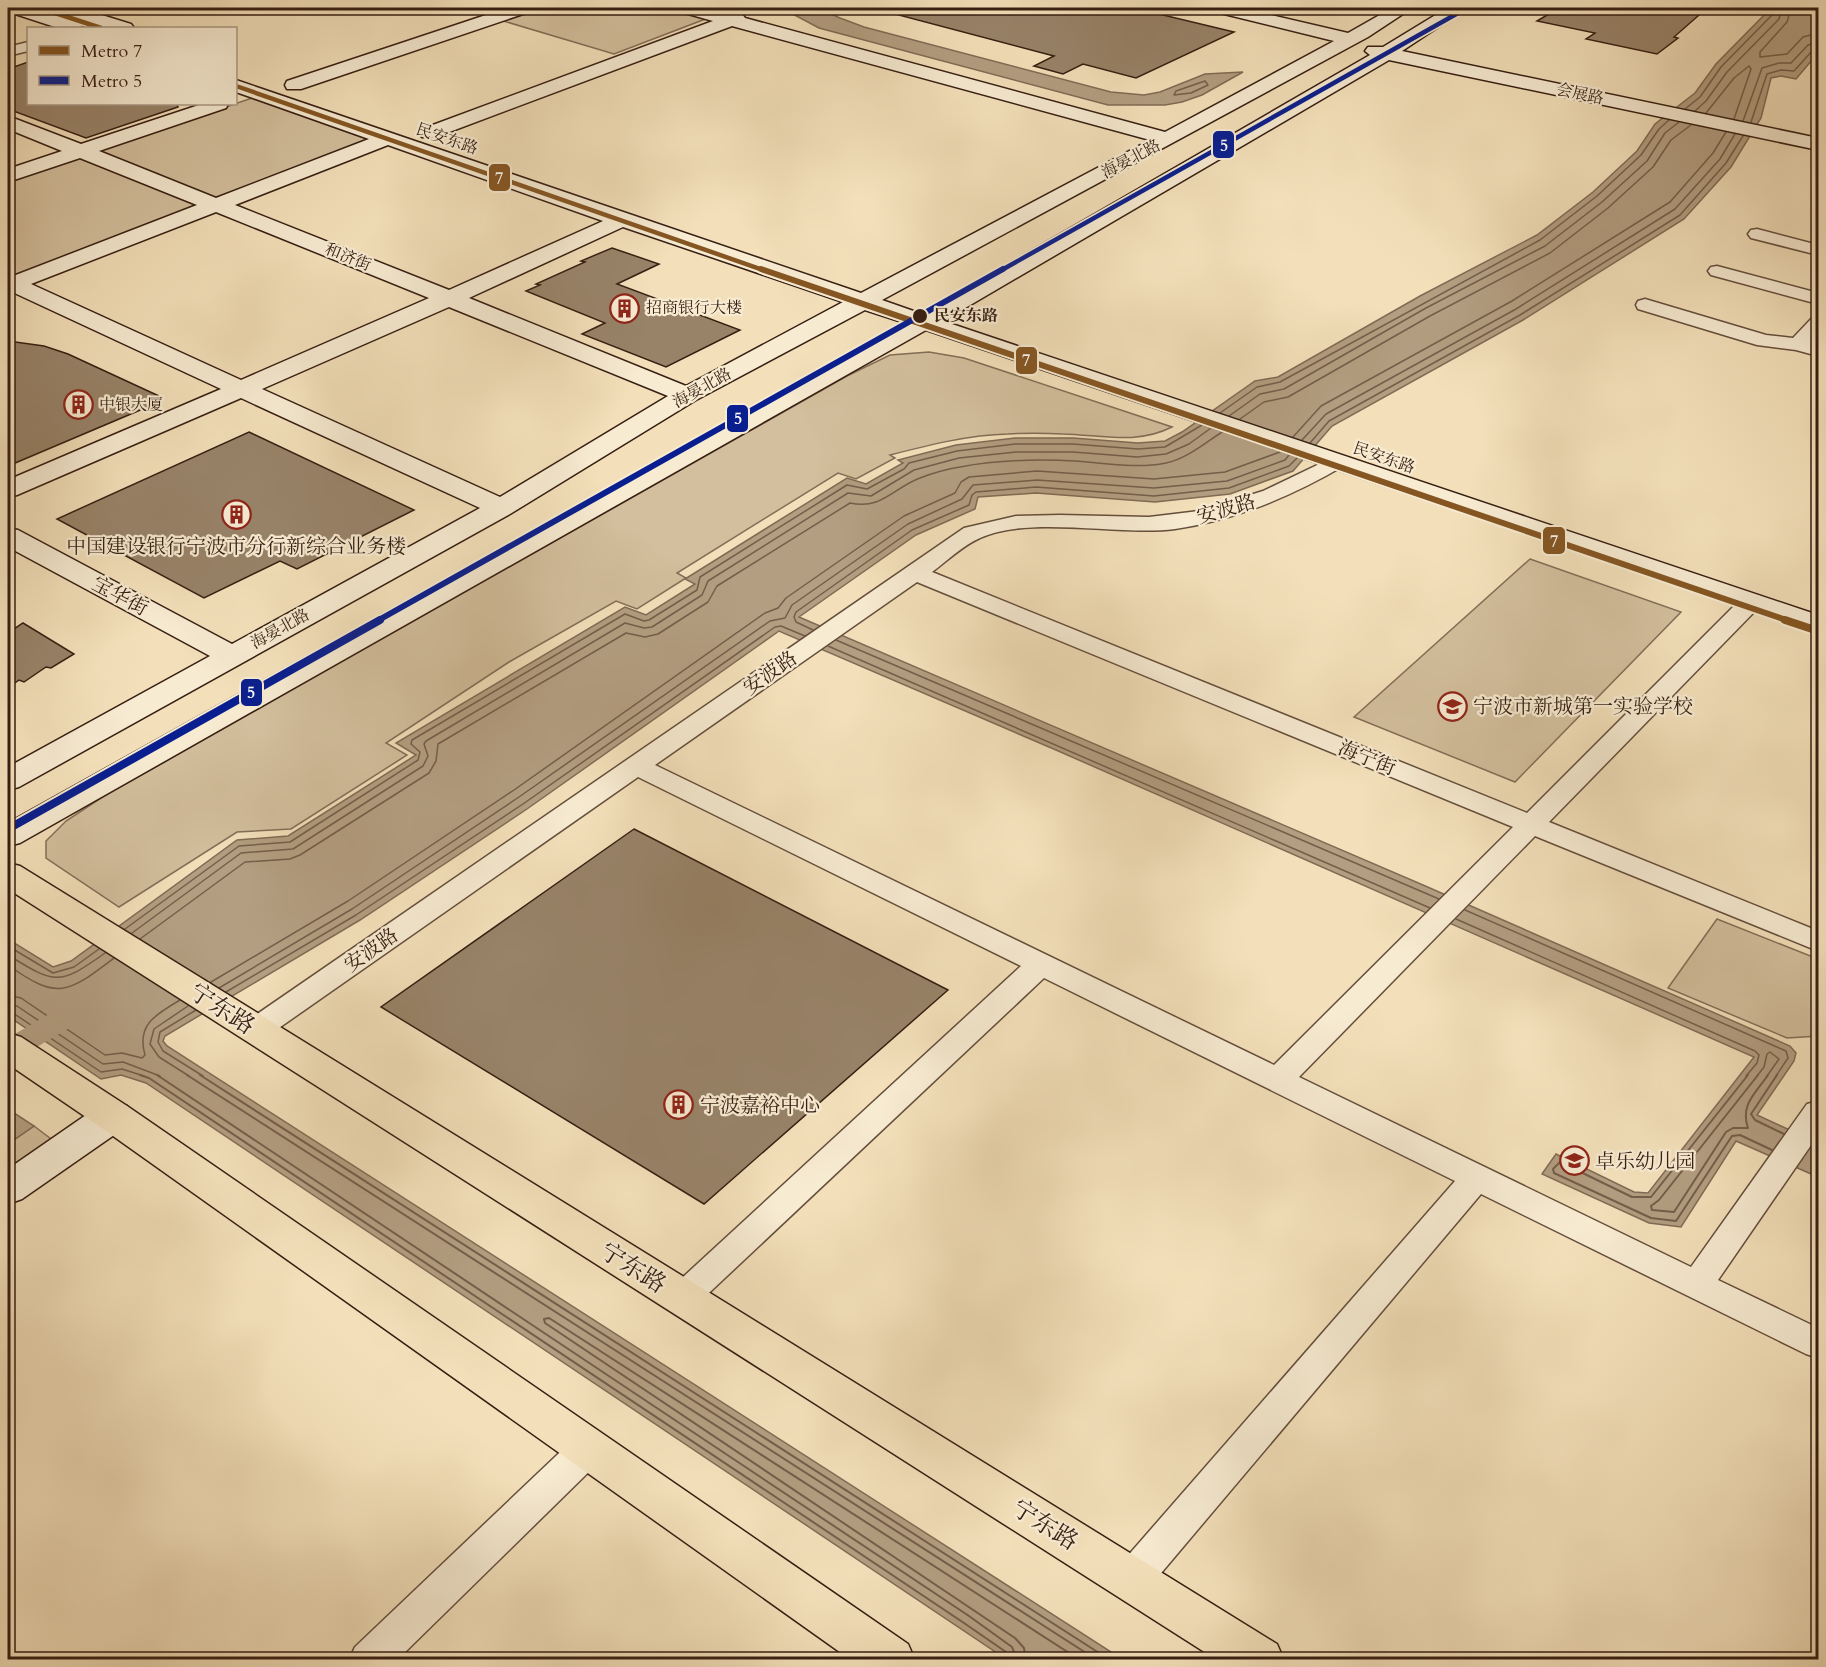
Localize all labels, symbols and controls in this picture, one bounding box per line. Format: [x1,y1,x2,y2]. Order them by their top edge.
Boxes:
legend [27,27,237,105]
text: Metro 7 [81,39,142,64]
text: Metro 5 [81,69,142,94]
street label: 会展路 [1554,78,1606,110]
street label: 民安东路 [413,118,481,160]
line badge: 5 [1212,130,1235,159]
street label: 海晏北路 [1098,134,1164,184]
text: 5 [1220,135,1228,157]
line badge: 7 [488,163,511,192]
text: 7 [495,168,503,190]
street label: 和济街 [322,238,374,276]
building icon: 招商银行大楼 [609,292,641,324]
place label: 招商银行大楼 [646,297,742,319]
place label: 民安东路 [934,305,998,327]
marker: 民安东路 [911,307,929,325]
line badge: 7 [1015,346,1038,375]
text: 7 [1022,350,1030,372]
street label: 海晏北路 [669,363,735,413]
building icon: 中银大厦 [62,389,94,421]
place label: 中银大厦 [99,394,163,416]
line badge: 5 [726,404,749,433]
text: 5 [734,408,742,430]
street label: 民安东路 [1350,437,1418,479]
street label: 安波路 [1193,488,1259,530]
building icon: 中国建设银行宁波市分行新综合业务楼 [220,499,252,531]
line badge: 7 [1542,526,1566,555]
text: 7 [1550,531,1558,553]
place label: 中国建设银行宁波市分行新综合业务楼 [66,533,406,560]
street label: 宝华街 [87,570,153,622]
street label: 海晏北路 [247,604,313,654]
street label: 安波路 [738,645,802,701]
line badge: 5 [240,678,263,707]
text: 5 [247,682,255,704]
school or university icon: 宁波市新城第一实验学校 [1436,690,1468,722]
place label: 宁波市新城第一实验学校 [1473,693,1693,720]
street label: 海宁街 [1334,734,1400,782]
street label: 安波路 [339,922,403,978]
street label: 宁东路 [183,976,261,1042]
building icon: 宁波嘉裕中心 [663,1089,695,1121]
place label: 宁波嘉裕中心 [700,1092,820,1119]
school or university icon: 卓乐幼儿园 [1558,1145,1590,1177]
place label: 卓乐幼儿园 [1595,1148,1695,1175]
street label: 宁东路 [594,1235,672,1301]
street label: 宁东路 [1006,1492,1084,1558]

